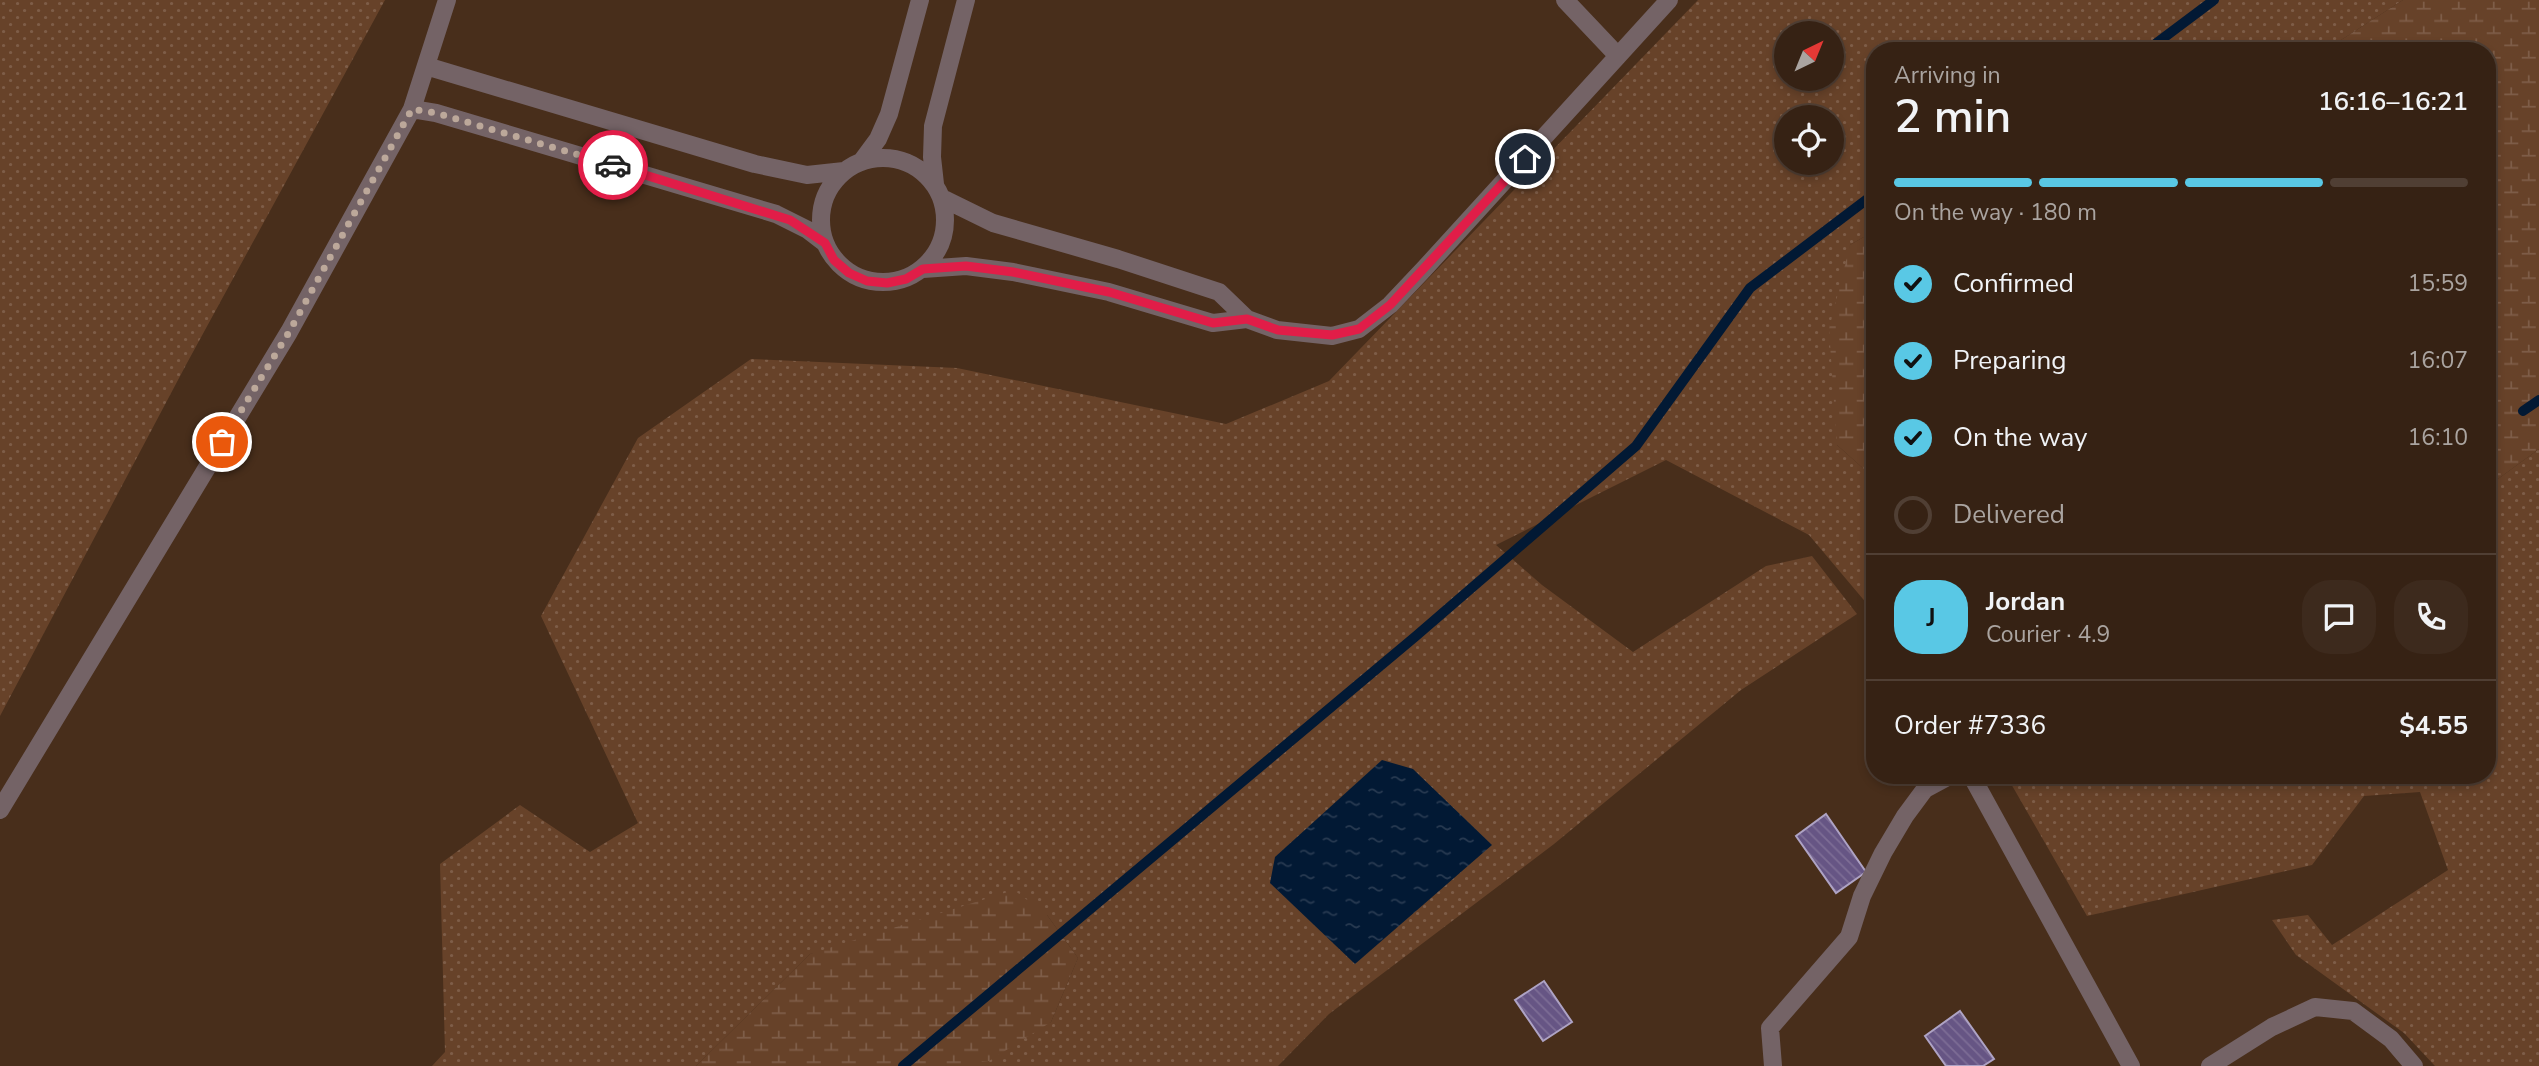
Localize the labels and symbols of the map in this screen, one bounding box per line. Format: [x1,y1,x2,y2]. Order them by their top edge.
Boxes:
north arrow [1774,21,1844,91]
pin [1495,129,1555,189]
courier [578,130,648,200]
pin [192,412,252,472]

